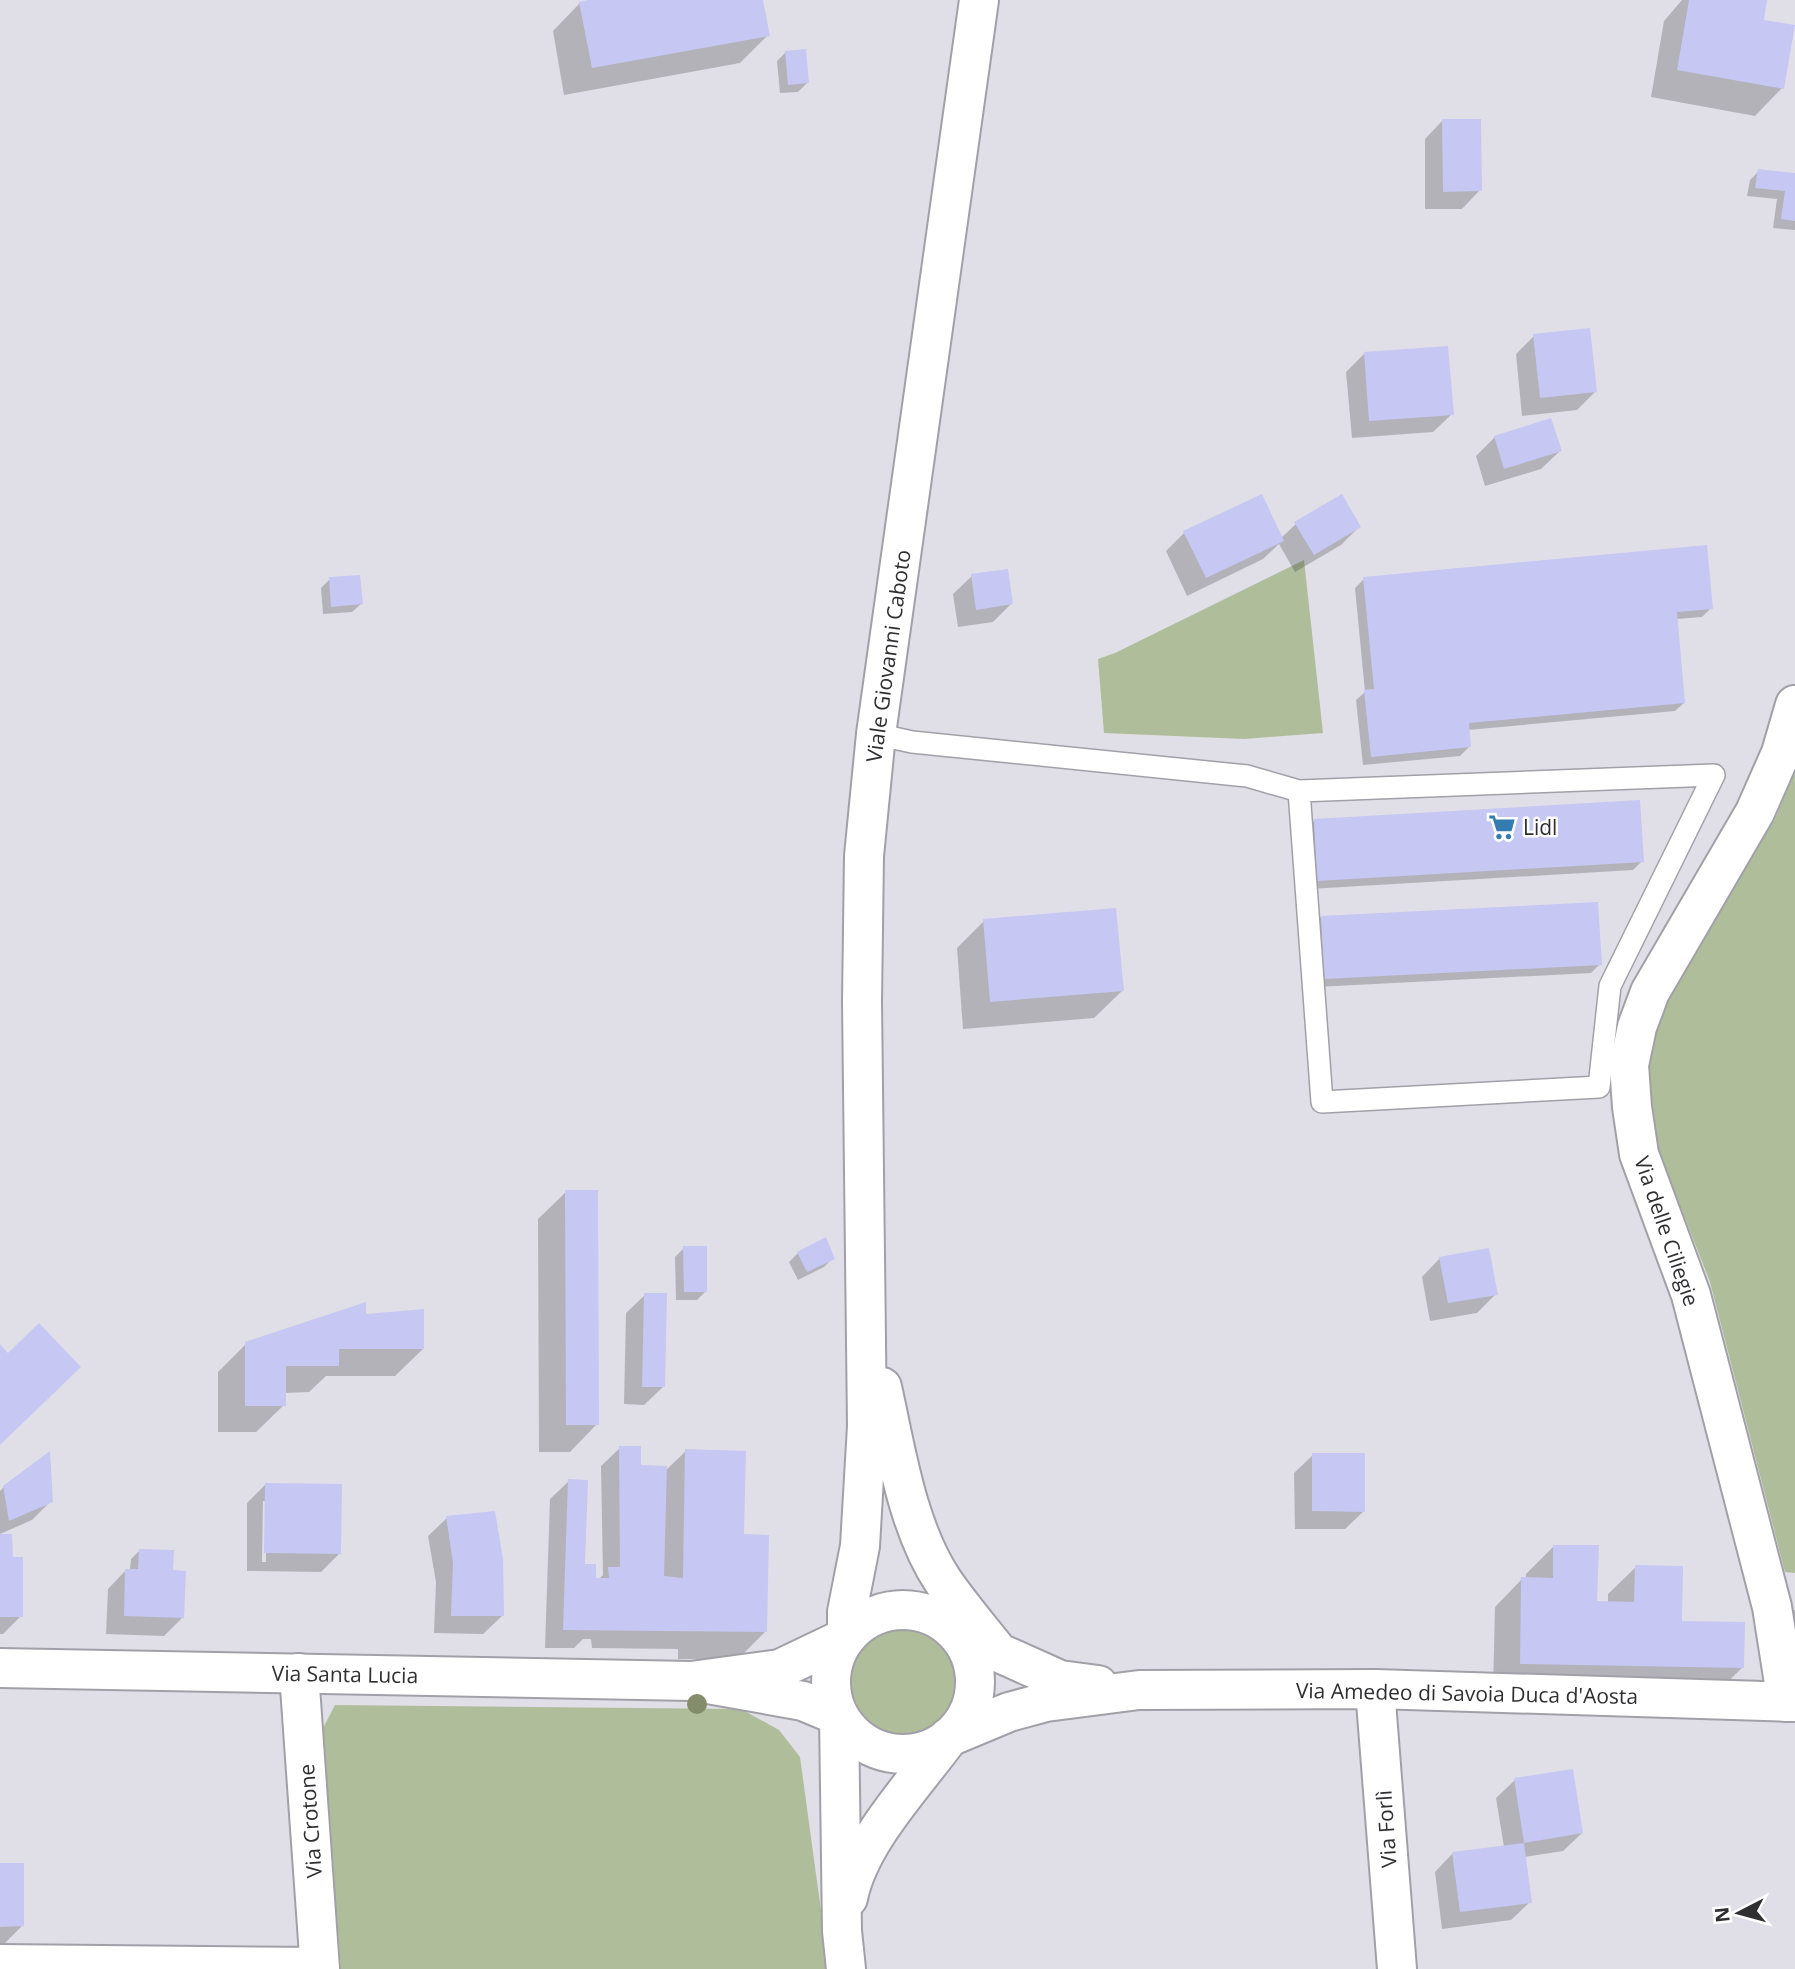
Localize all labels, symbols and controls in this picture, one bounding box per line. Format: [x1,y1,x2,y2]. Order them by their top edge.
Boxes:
street label: Viale Giovanni Caboto [859,548,917,764]
supermarket icon: Lidl [1487,812,1517,842]
place label: Lidl [1523,813,1557,841]
street label: Via delle Ciliegie [1628,1152,1706,1310]
street label: Via Santa Lucia [272,1659,418,1689]
street label: Via Amedeo di Savoia Duca d'Aosta [1296,1676,1638,1710]
street label: Via Crotone [292,1763,328,1879]
street label: Via Forlì [1369,1789,1403,1869]
north arrow [1704,1878,1774,1948]
text: N [1708,1906,1736,1924]

